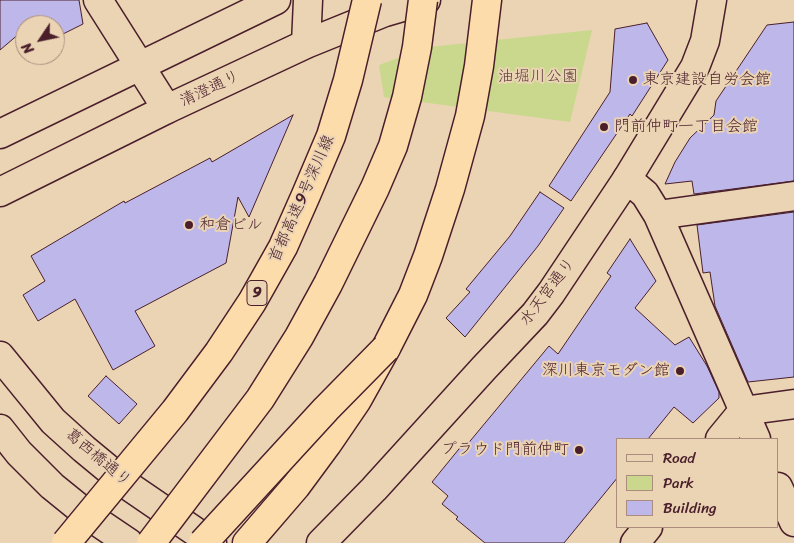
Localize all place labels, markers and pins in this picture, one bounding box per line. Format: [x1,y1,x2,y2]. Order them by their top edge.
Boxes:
place label: 東京建設自労会館 [643,70,771,90]
marker: 東京建設自労会館 [627,74,639,86]
place label: 門前仲町一丁目会館 [614,117,758,137]
marker: 門前仲町一丁目会館 [598,121,610,133]
place label: 和倉ビル [199,215,263,235]
marker: 和倉ビル [183,219,195,231]
place label: 深川東京モダン館 [542,361,670,381]
marker: 深川東京モダン館 [674,365,686,377]
place label: プラウド門前仲町 [441,440,569,460]
marker: プラウド門前仲町 [573,444,585,456]

